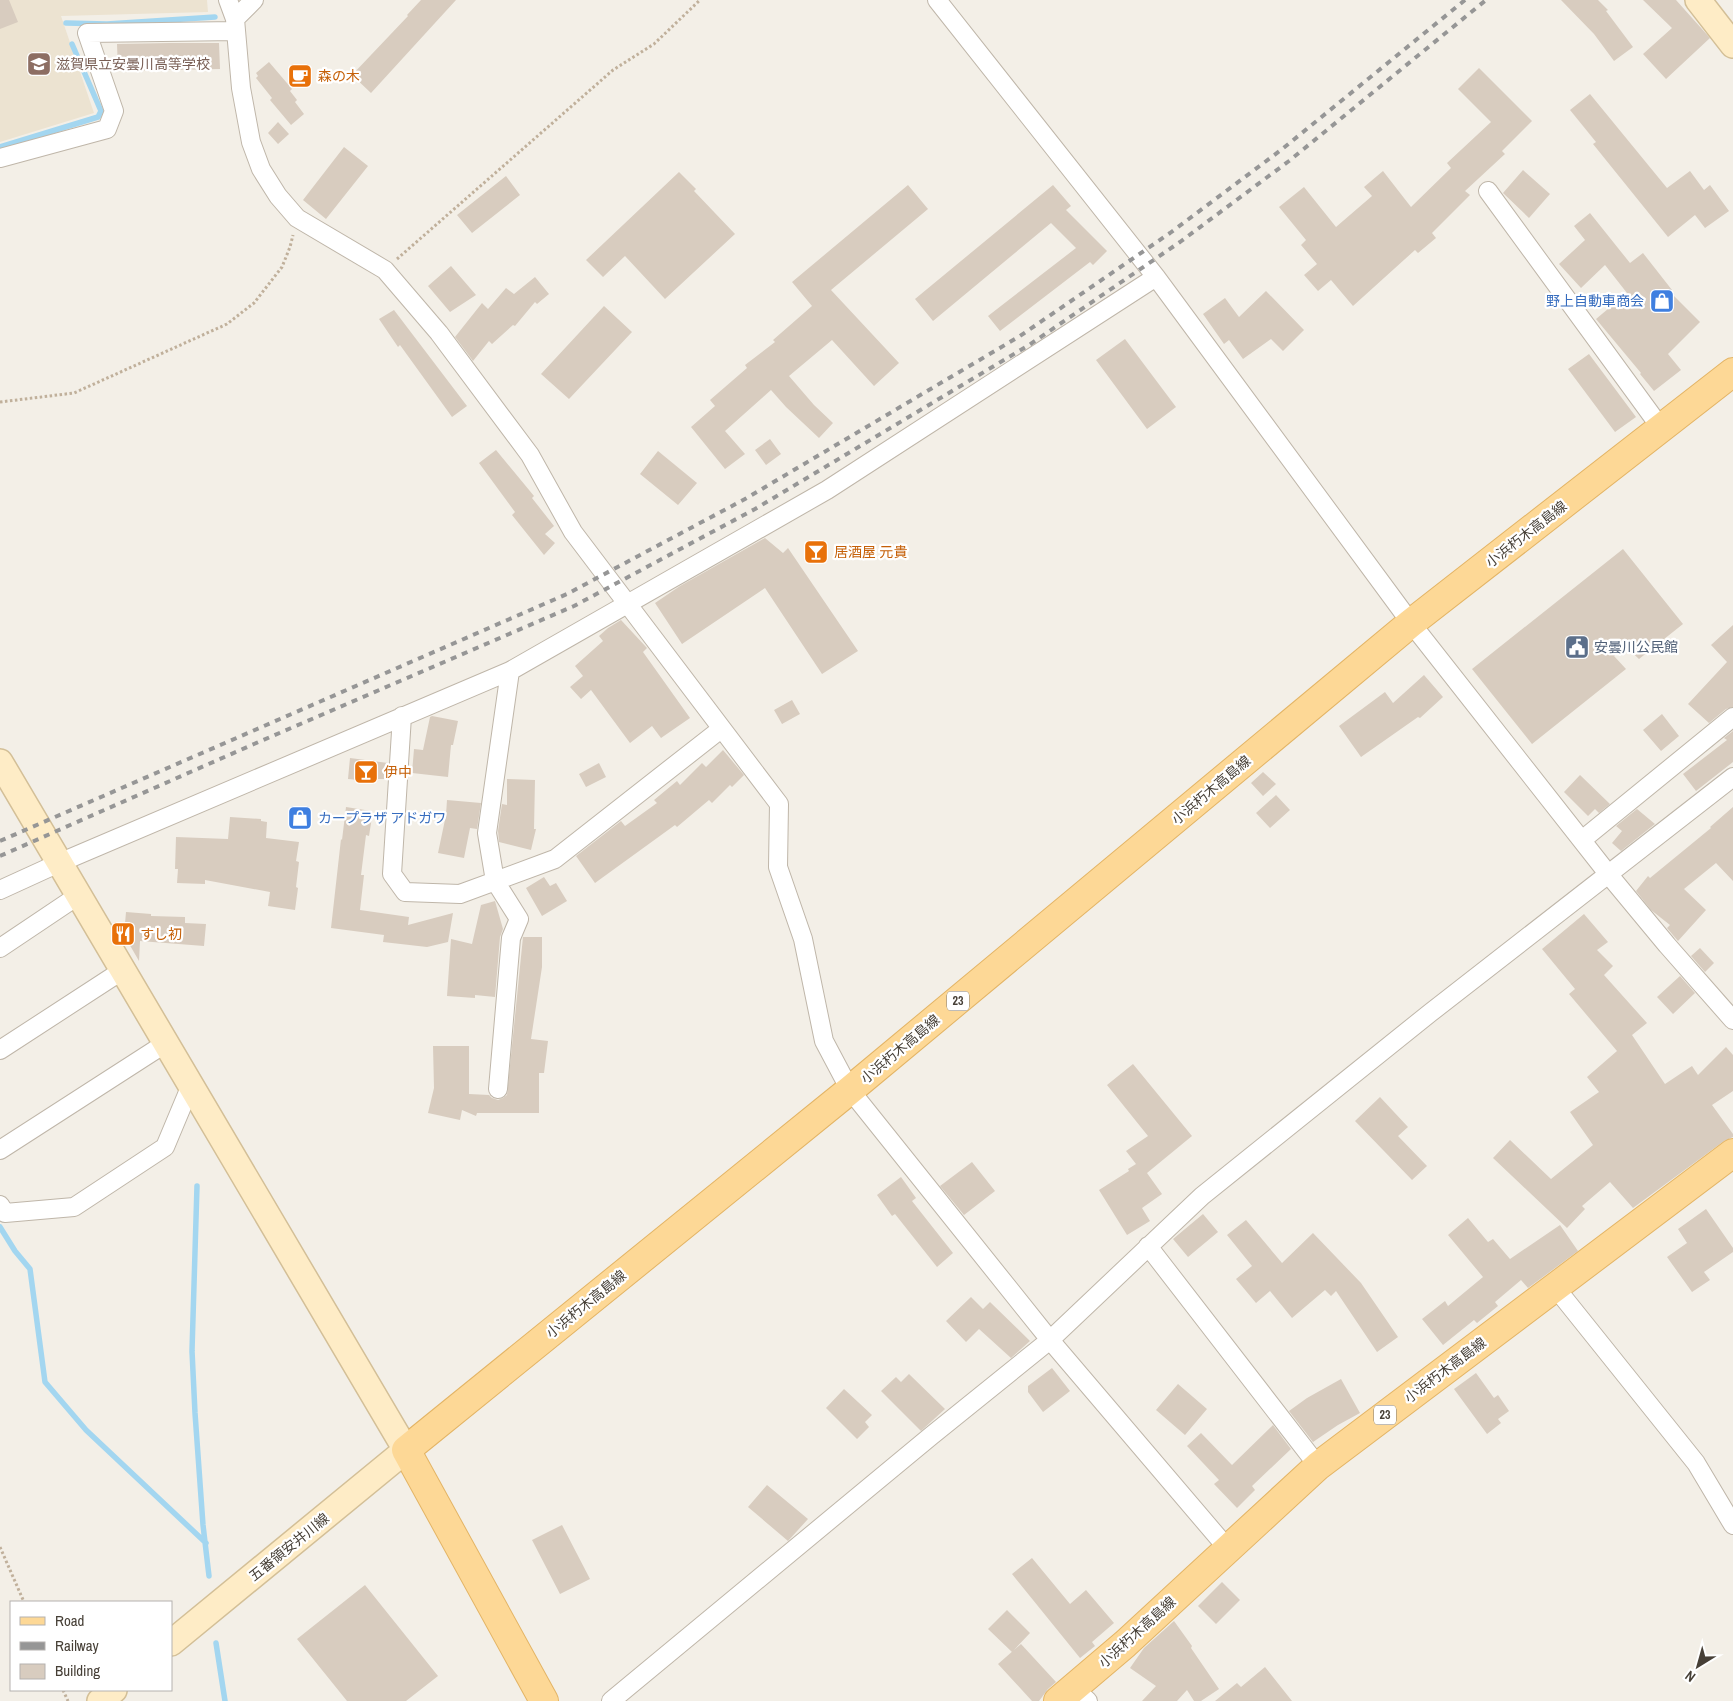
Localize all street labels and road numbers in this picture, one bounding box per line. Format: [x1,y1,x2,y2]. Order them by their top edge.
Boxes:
street label: 小浜朽木高島線 [1482,497,1570,571]
street label: 小浜朽木高島線 [1168,752,1254,828]
road number: 23 [947,991,969,1010]
street label: 小浜朽木高島線 [857,1011,943,1087]
street label: 小浜朽木高島線 [542,1266,630,1342]
street label: 小浜朽木高島線 [1400,1333,1490,1407]
road number: 23 [1374,1406,1396,1424]
street label: 五番領安井川線 [245,1509,333,1585]
street label: 小浜朽木高島線 [1095,1593,1179,1671]

